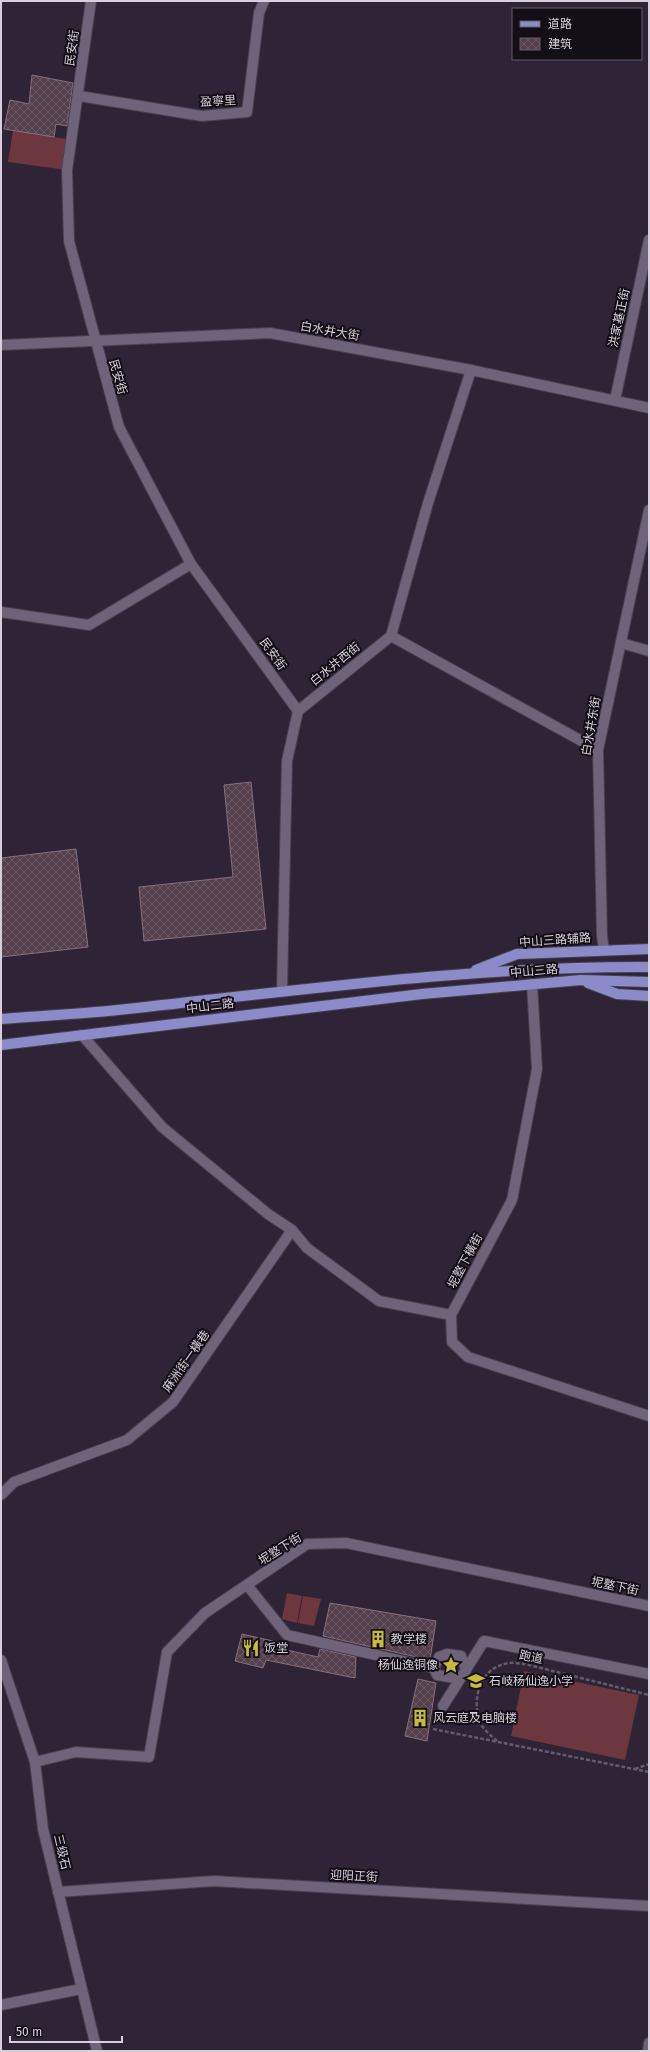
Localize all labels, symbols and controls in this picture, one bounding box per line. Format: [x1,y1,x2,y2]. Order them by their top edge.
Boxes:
legend [512,8,642,60]
text: 道路 [548,17,572,31]
street label: 民安街 [63,29,81,67]
text: 建筑 [548,37,572,51]
street label: 盈寧里 [200,93,236,109]
street label: 洪家基正街 [606,287,632,349]
street label: 白水井大街 [299,319,361,343]
street label: 民安街 [106,358,130,396]
street label: 民安街 [257,635,289,673]
street label: 白水井西街 [307,640,363,688]
street label: 白水井东街 [579,695,603,757]
street label: 中山三路辅路 [519,931,591,949]
street label: 中山三路 [509,962,559,980]
street label: 中山二路 [185,996,235,1016]
street label: 坭墪下橫街 [445,1231,485,1291]
street label: 麻洲街一橫巷 [160,1327,212,1395]
street label: 坭墪下街 [256,1530,304,1568]
street label: 坭墪下街 [590,1574,640,1598]
building icon: 教学楼 [368,1629,388,1649]
place label: 教学楼 [391,1632,427,1646]
restaurant icon: 饭堂 [241,1638,261,1658]
place label: 饭堂 [264,1641,288,1655]
street label: 跑道 [518,1648,544,1666]
place icon: 杨仙逸铜像 [441,1655,461,1675]
place label: 杨仙逸铜像 [378,1658,438,1672]
school or university icon: 石岐杨仙逸小学 [466,1671,486,1691]
place label: 石岐杨仙逸小学 [489,1674,573,1688]
building icon: 风云庭及电脑楼 [410,1708,430,1728]
place label: 风云庭及电脑楼 [433,1711,517,1725]
street label: 三级石 [51,1833,73,1871]
street label: 迎阳正街 [330,1868,378,1884]
scale bar [10,2018,122,2044]
text: 50 m [16,2025,42,2039]

